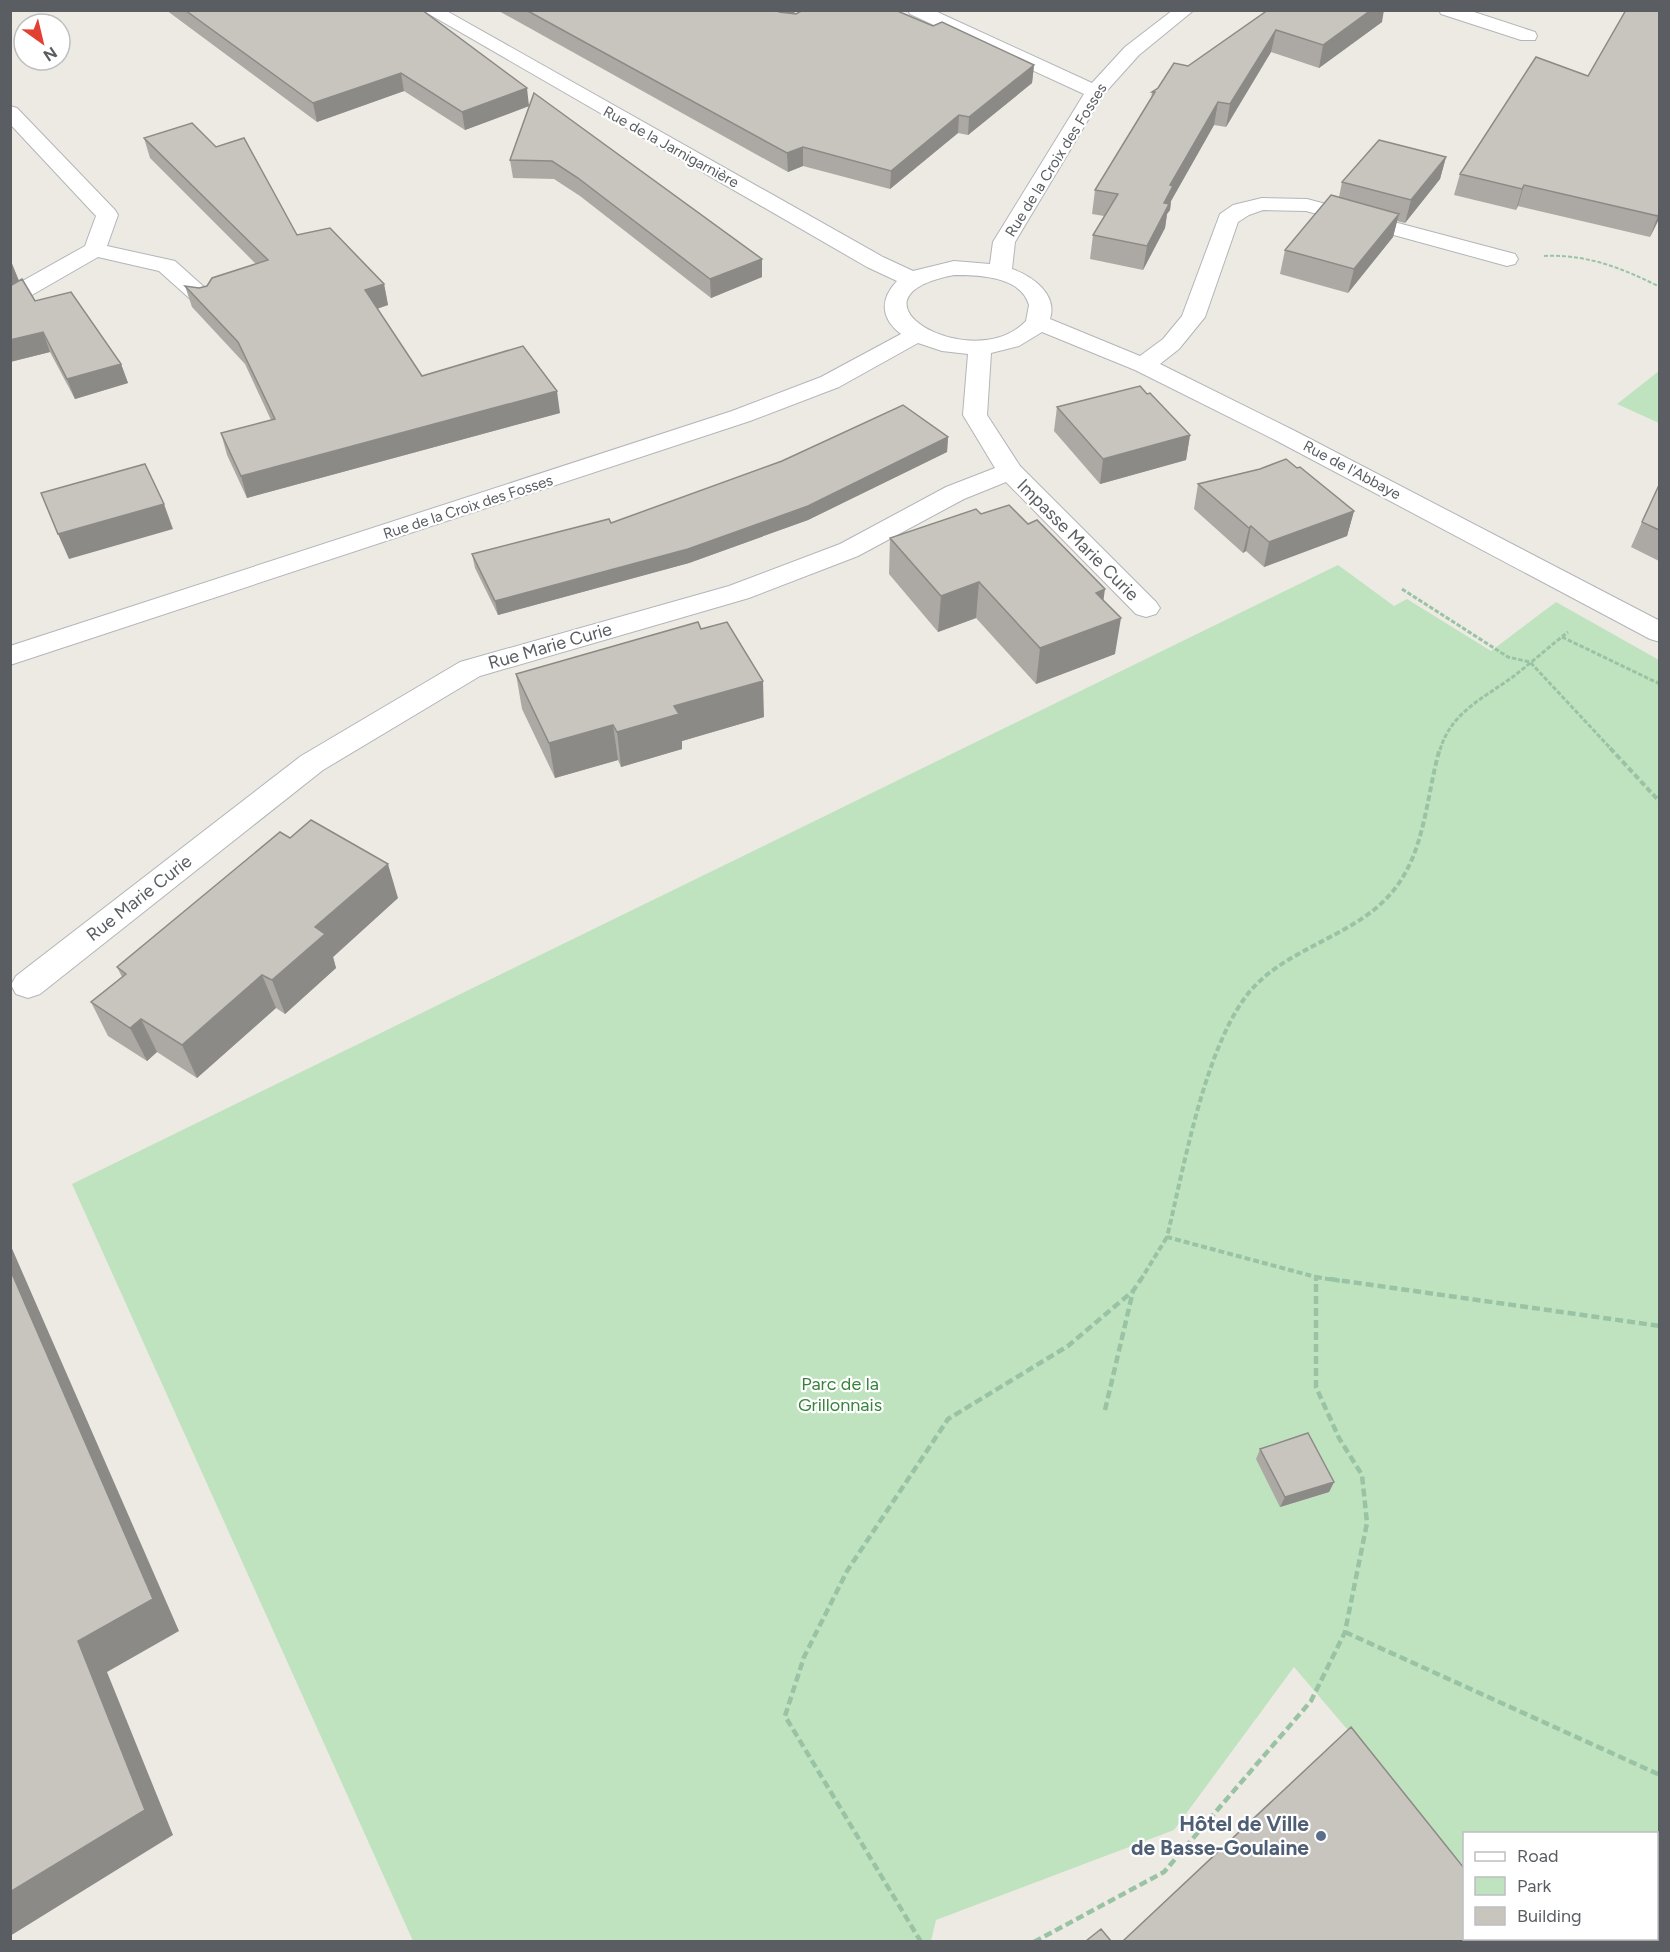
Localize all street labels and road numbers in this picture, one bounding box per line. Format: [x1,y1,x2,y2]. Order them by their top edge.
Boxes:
street label: Rue de la Croix des Fosses [1001,80,1111,240]
street label: Rue de la Jarnigarnière [600,102,742,192]
street label: Rue de l'Abbaye [1300,437,1404,503]
street label: Rue de la Croix des Fosses [381,471,555,543]
street label: Impasse Marie Curie [1013,475,1144,606]
street label: Rue Marie Curie [486,618,615,674]
street label: Rue Marie Curie [82,850,196,946]

